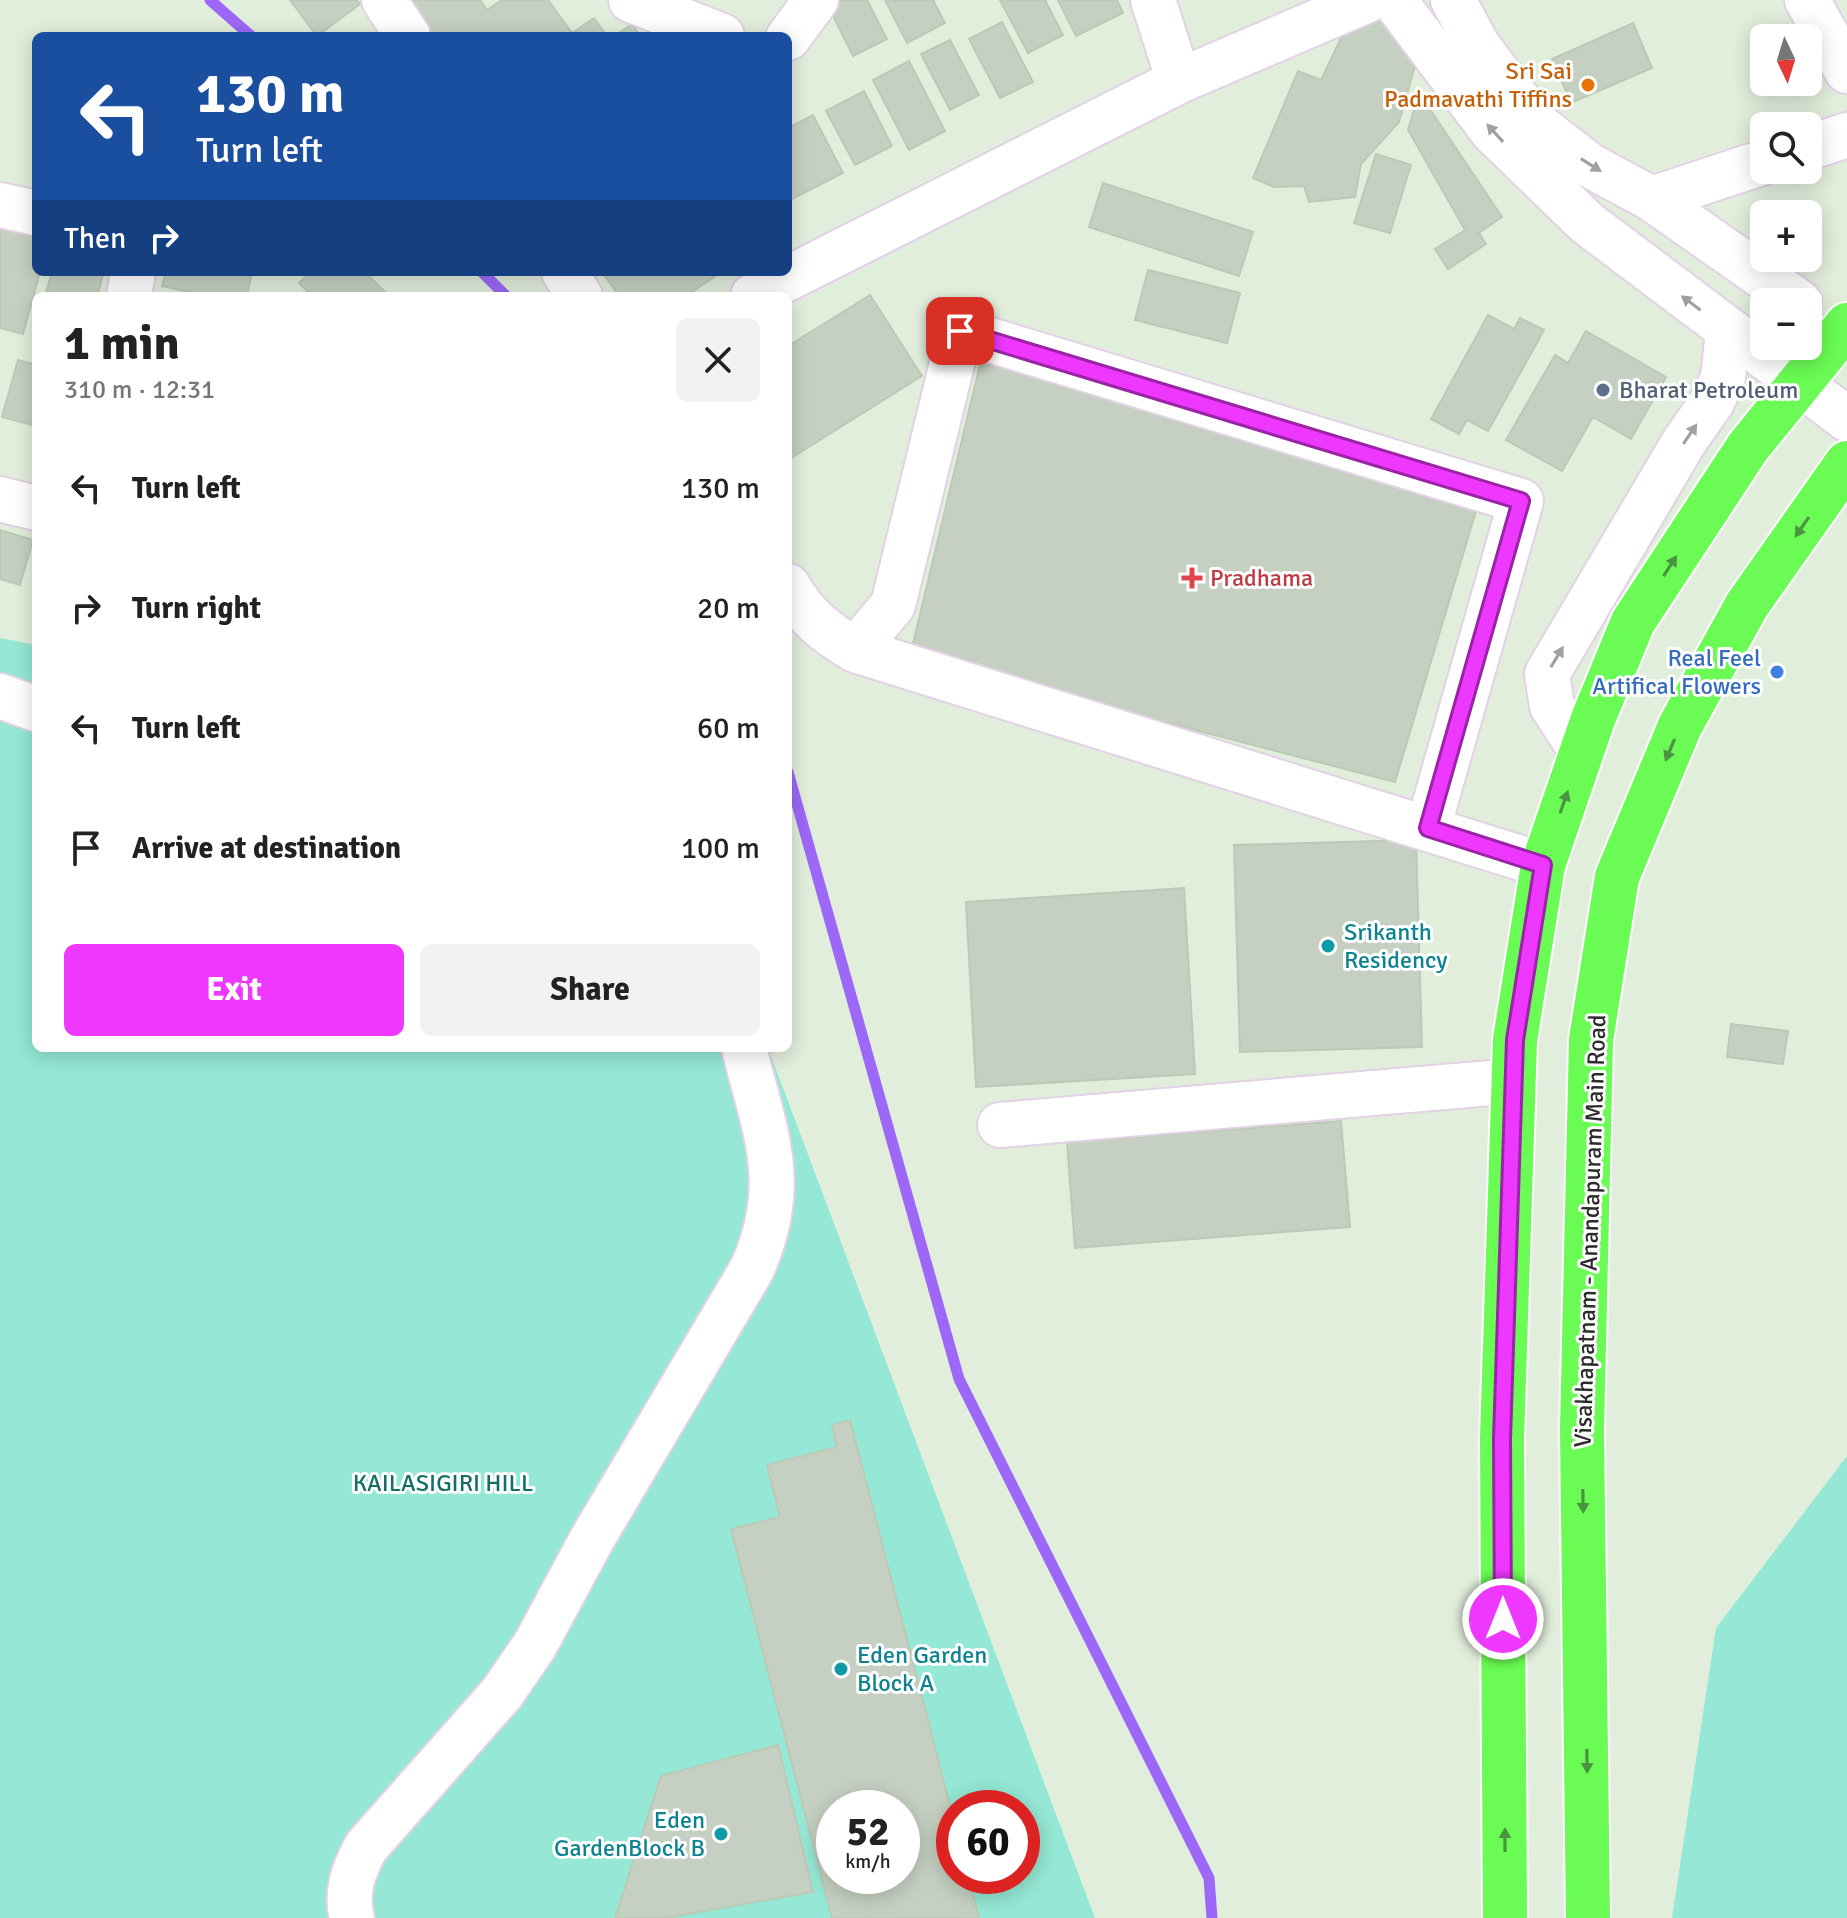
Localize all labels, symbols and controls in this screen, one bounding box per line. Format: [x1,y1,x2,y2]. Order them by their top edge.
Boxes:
north arrow [1750,24,1822,96]
map controls [1750,24,1822,360]
place label: Sri Sai Padmavathi Tiffins [1384,56,1572,114]
text: 130 m [196,59,344,128]
icon: left [64,64,168,168]
marker: Sri Sai Padmavathi Tiffins [1579,76,1597,94]
button: search [1750,112,1822,184]
one-way arrow [1486,123,1504,142]
text: Turn left [196,128,323,173]
one-way arrow [1580,157,1602,171]
button: + [1750,200,1822,272]
icon: right [142,216,186,260]
text: Then [64,220,126,257]
button: − [1750,288,1822,360]
one-way arrow [1681,295,1701,311]
pin [926,297,994,365]
icon: arrive [938,309,982,353]
text: 1 min [64,314,180,373]
button: close [676,318,760,402]
text: 310 m · 12:31 [64,374,215,406]
place label: Bharat Petroleum [1619,375,1798,405]
marker: Bharat Petroleum [1594,381,1612,399]
one-way arrow [1682,423,1697,444]
icon: left [64,466,108,510]
text: Turn left [132,470,241,507]
text: 130 m [681,470,760,507]
one-way arrow [1795,516,1810,537]
one-way arrow [1662,555,1677,577]
place label: Pradhama [1210,563,1313,593]
marker: Pradhama [1181,567,1203,589]
icon: right [64,586,108,630]
text: Turn right [132,590,261,627]
text: 20 m [697,590,760,627]
place label: Real Feel Artifical Flowers [1592,643,1761,701]
one-way arrow [1550,646,1564,668]
marker: Real Feel Artifical Flowers [1768,663,1786,681]
icon: left [64,706,108,750]
text: Turn left [132,710,241,747]
text: 60 m [697,710,760,747]
one-way arrow [1664,738,1677,762]
one-way arrow [1559,790,1571,814]
icon: arrive [64,826,108,870]
text: Arrive at destination [132,830,401,867]
text: 100 m [681,830,760,867]
place label: Srikanth Residency [1344,917,1448,975]
marker: Srikanth Residency [1319,937,1337,955]
button: Exit [64,944,404,1036]
button: Share [420,944,760,1036]
street label: Visakhapatnam - Anandapuram Main Road [1567,1014,1613,1448]
park label: KAILASIGIRI HILL [353,1468,533,1498]
one-way arrow [1577,1489,1589,1514]
position arrow [1461,1577,1545,1661]
place label: Eden Garden Block A [857,1640,987,1698]
marker: Eden Garden Block A [832,1660,850,1678]
one-way arrow [1581,1749,1593,1774]
speed limit sign: 60 [936,1790,1040,1894]
place label: Eden GardenBlock B [554,1805,705,1863]
text: 52 [846,1807,890,1857]
marker: Eden GardenBlock B [712,1825,730,1843]
one-way arrow [1499,1827,1511,1852]
text: km/h [845,1849,891,1874]

